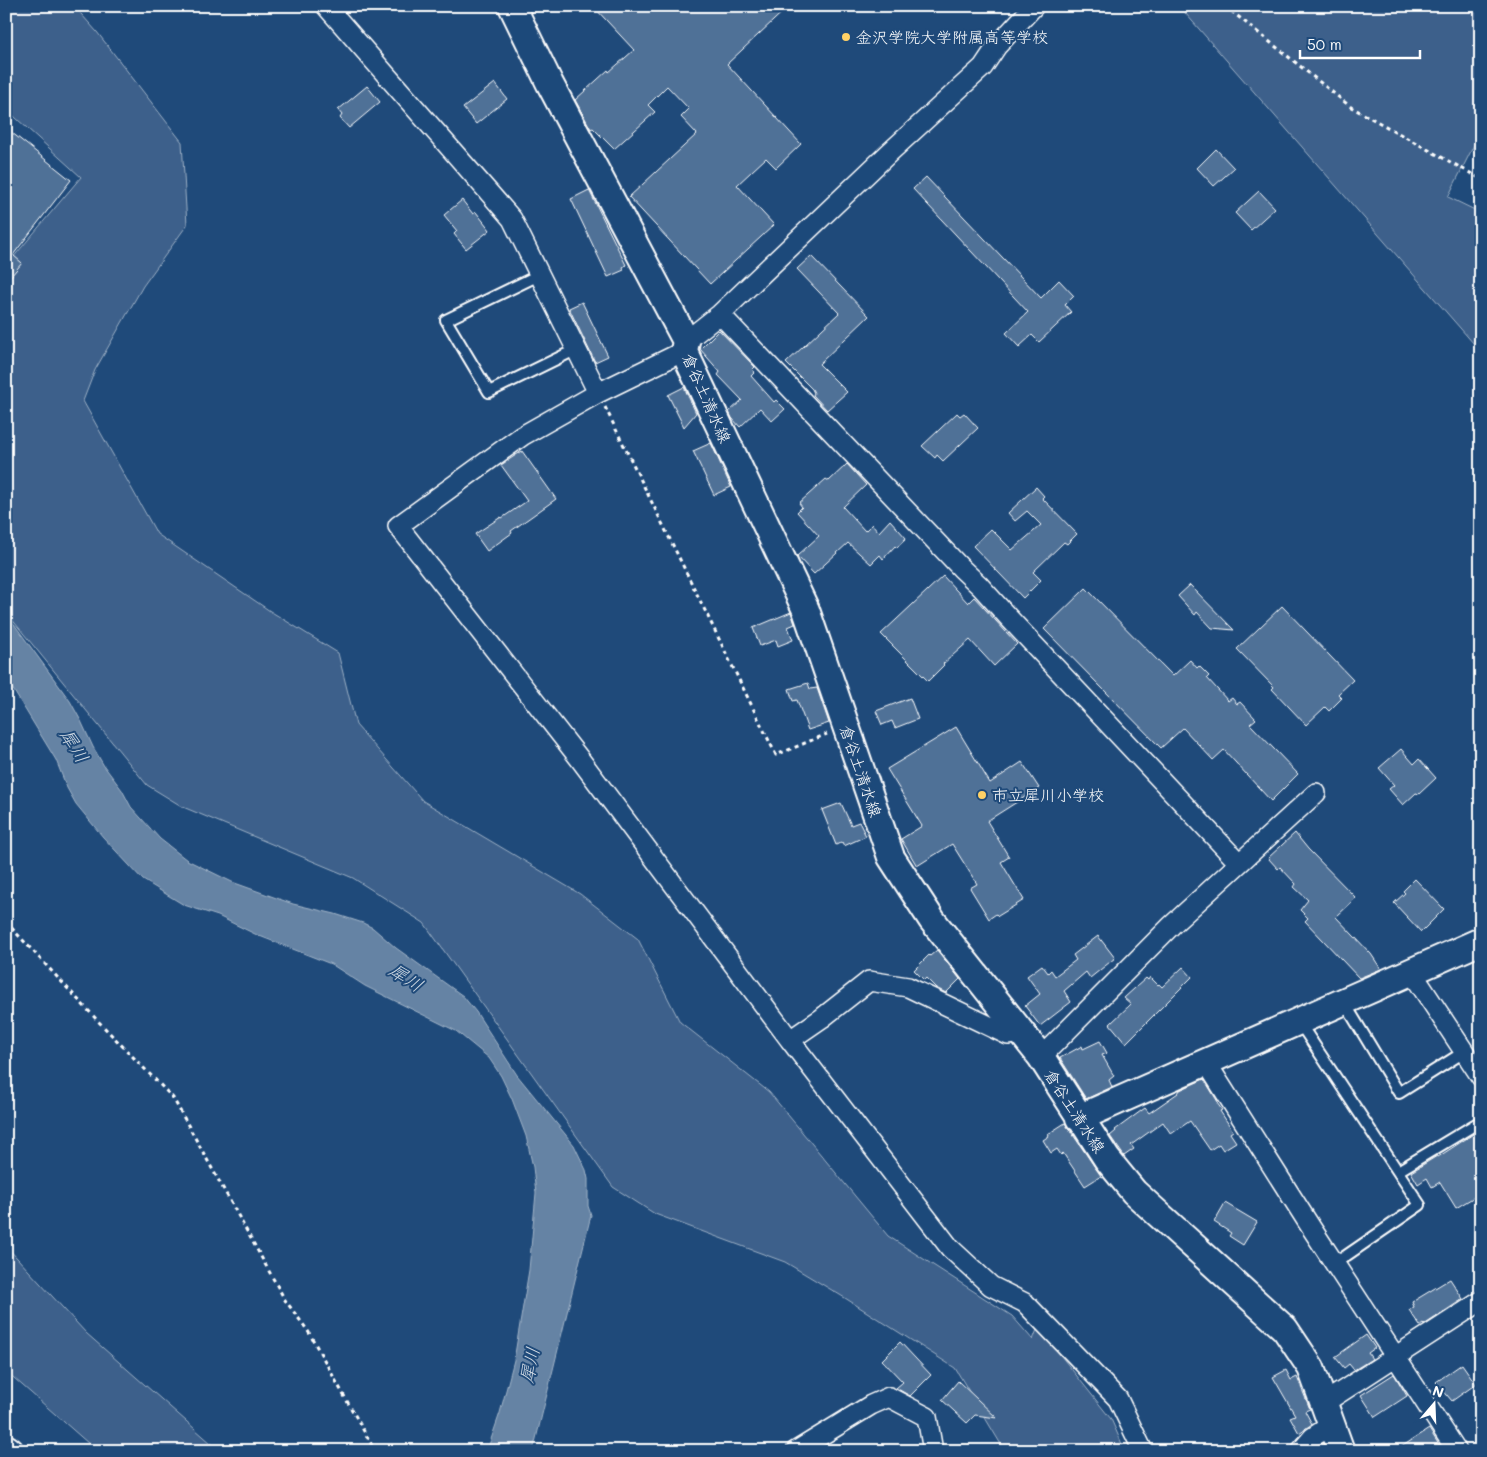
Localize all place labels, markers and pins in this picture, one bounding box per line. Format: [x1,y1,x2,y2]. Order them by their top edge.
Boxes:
place label: 金沢学院大学附属高等学校 [856,26,1048,47]
marker: 金沢学院大学附属高等学校 [840,31,852,43]
place label: 市立犀川小学校 [992,784,1104,805]
marker: 市立犀川小学校 [976,789,988,801]

